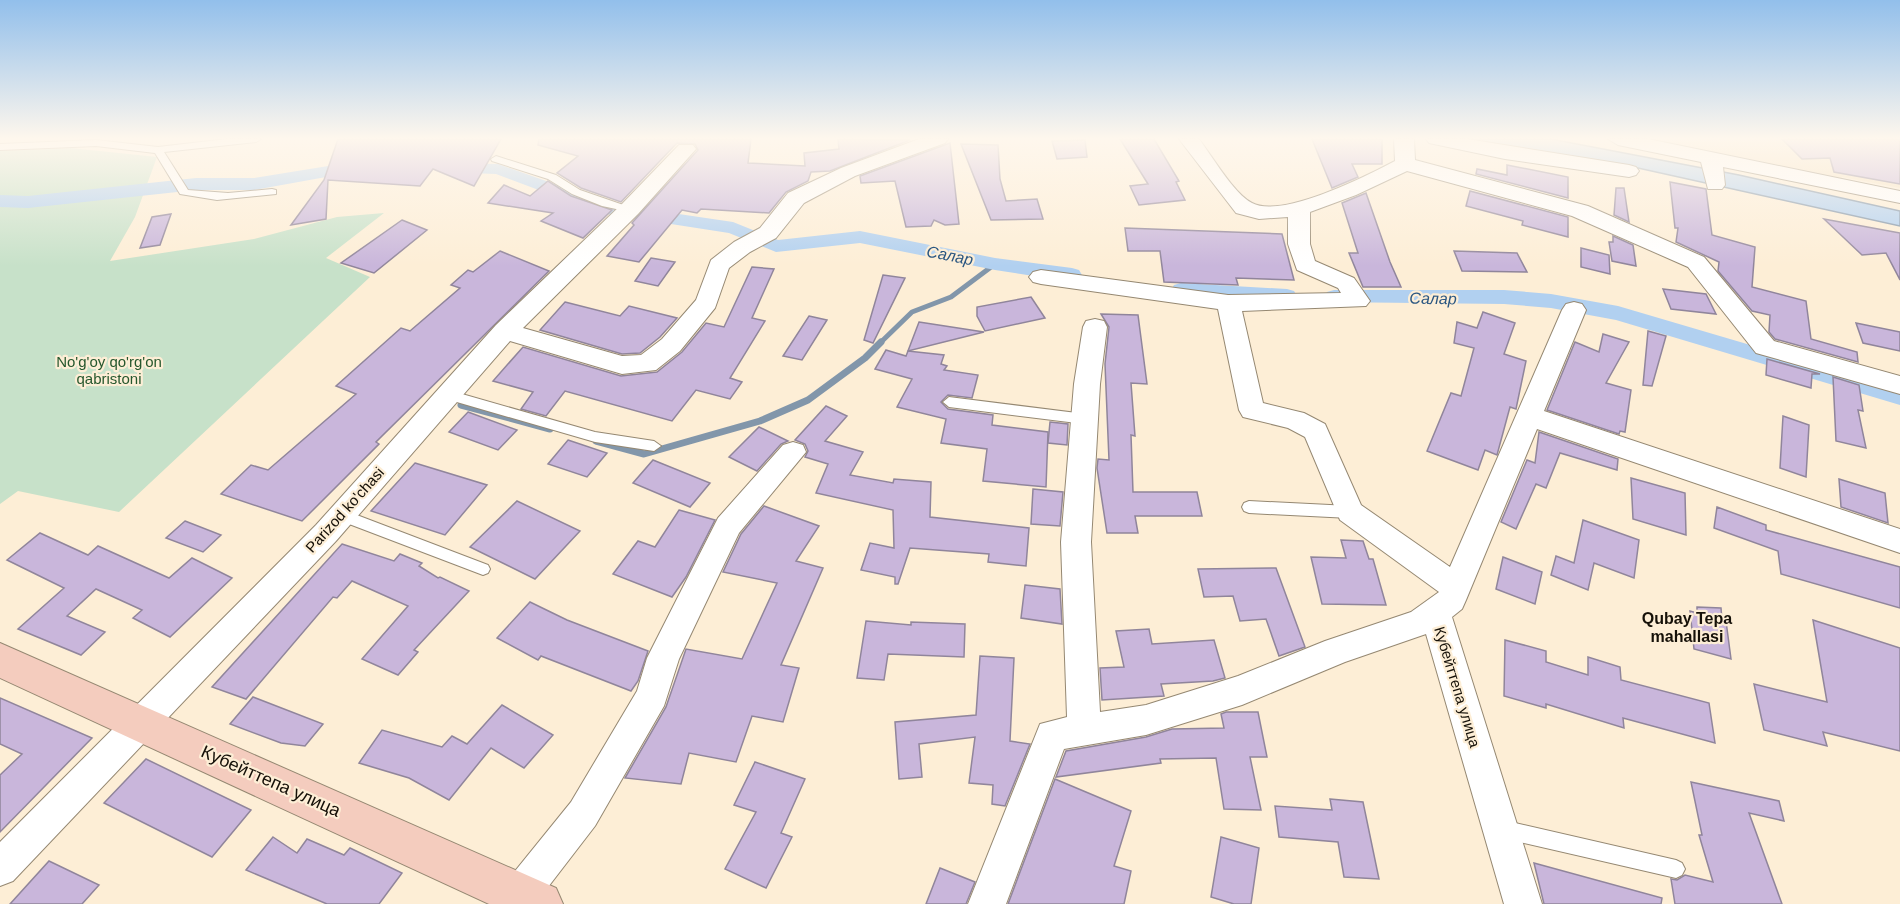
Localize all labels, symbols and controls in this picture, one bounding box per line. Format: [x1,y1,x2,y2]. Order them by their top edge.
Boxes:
water label: Салар [925,243,975,268]
water label: Салар [1409,290,1457,307]
park label: No'g'oy qo'rg'on qabristoni [56,353,162,387]
street label: Parizod ko'chasi [302,464,387,556]
district label: Qubay Tepa mahallasi [1642,610,1732,645]
street label: Кубейттепа улица [1431,624,1484,750]
street label: Кубейттепа улица [198,741,345,821]

